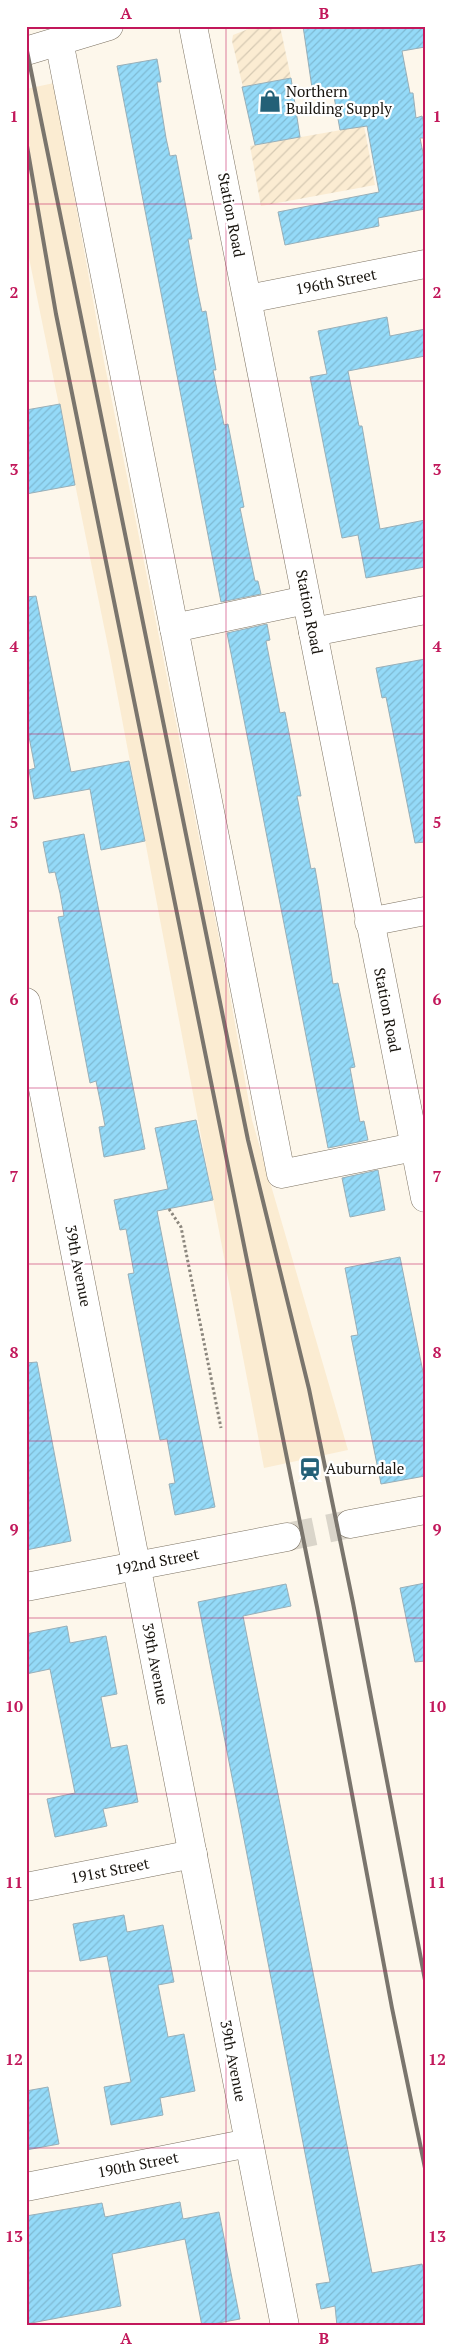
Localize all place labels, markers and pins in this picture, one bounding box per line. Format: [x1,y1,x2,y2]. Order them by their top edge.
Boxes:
place label: Northern Building Supply [286,81,392,118]
shop icon: Northern Building Supply [257,88,283,114]
station icon: Auburndale [297,1456,323,1482]
place label: Auburndale [326,1458,404,1478]

